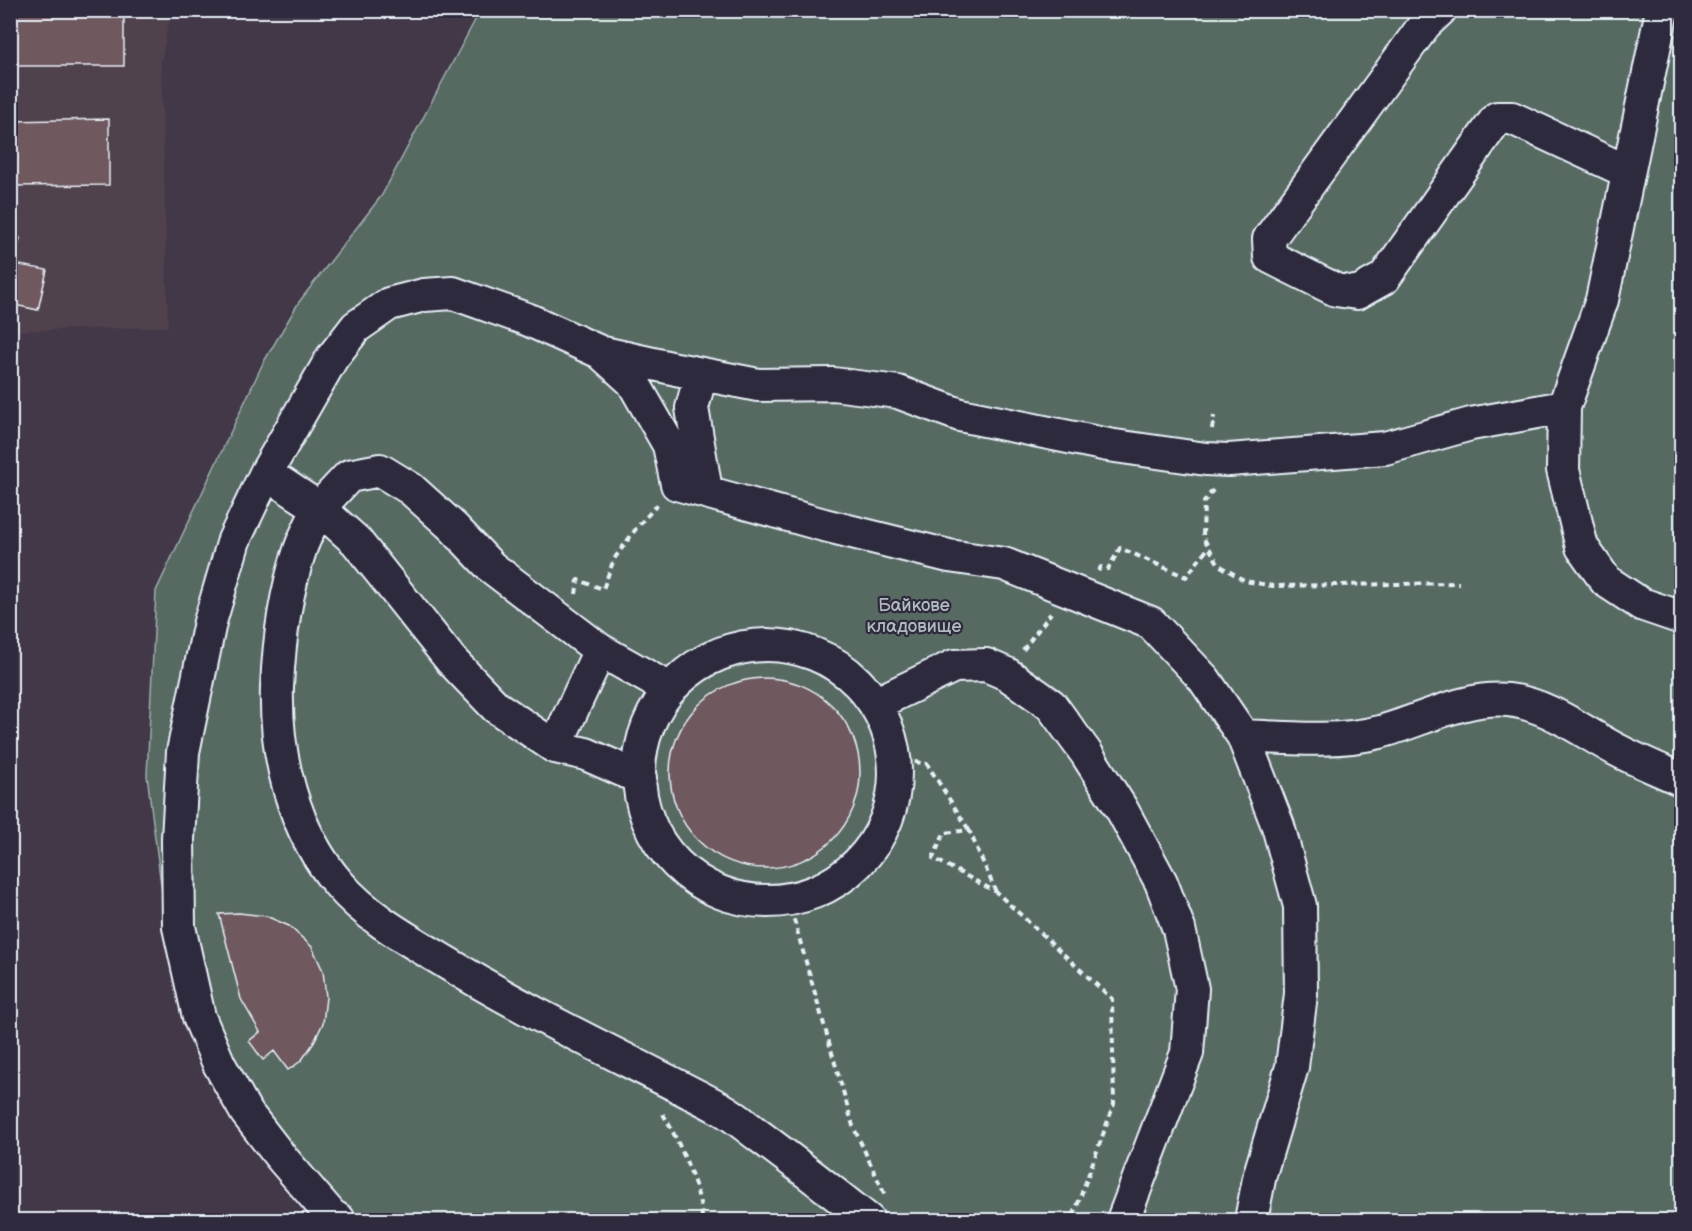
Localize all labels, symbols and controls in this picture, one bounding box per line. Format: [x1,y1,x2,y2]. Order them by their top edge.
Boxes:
park label: Байкове кладовище [866,595,962,637]

